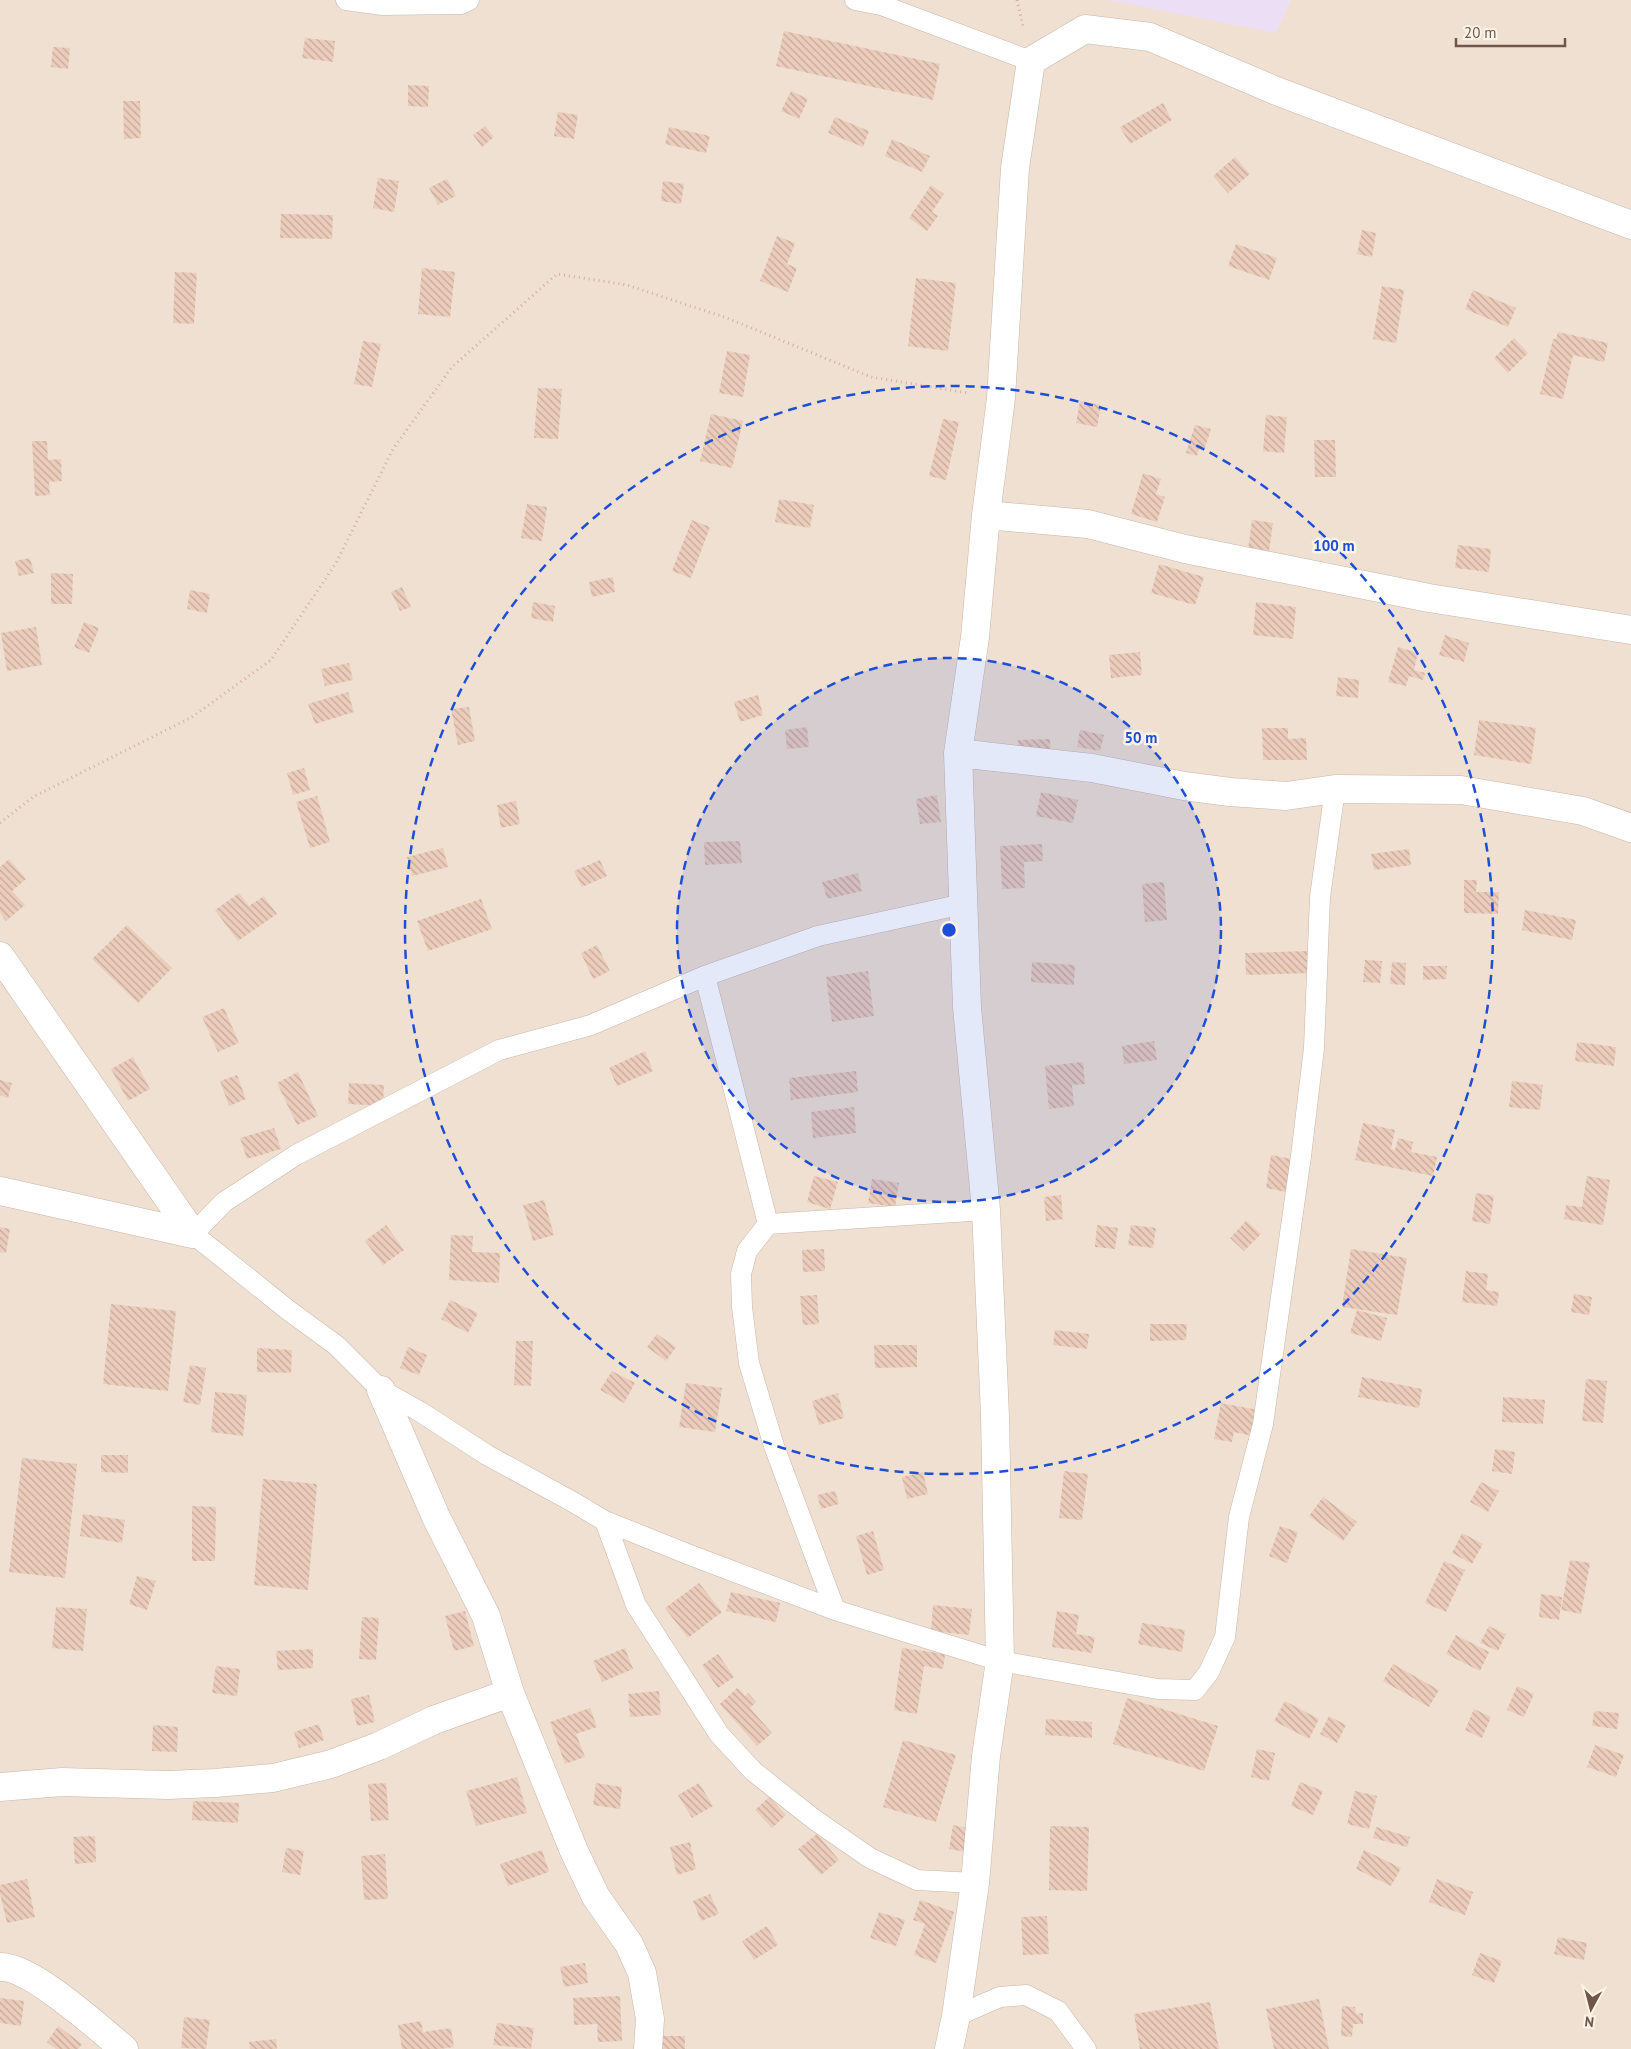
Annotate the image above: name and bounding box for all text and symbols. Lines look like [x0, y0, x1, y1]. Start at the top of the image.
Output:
scale bar [1456, 15, 1565, 47]
text: 20 m [1464, 23, 1497, 42]
text: 100 m [1313, 536, 1355, 555]
text: 50 m [1125, 728, 1157, 747]
centre of rings [940, 921, 958, 939]
north arrow [1566, 1984, 1616, 2034]
text: N [1584, 2012, 1595, 2031]

